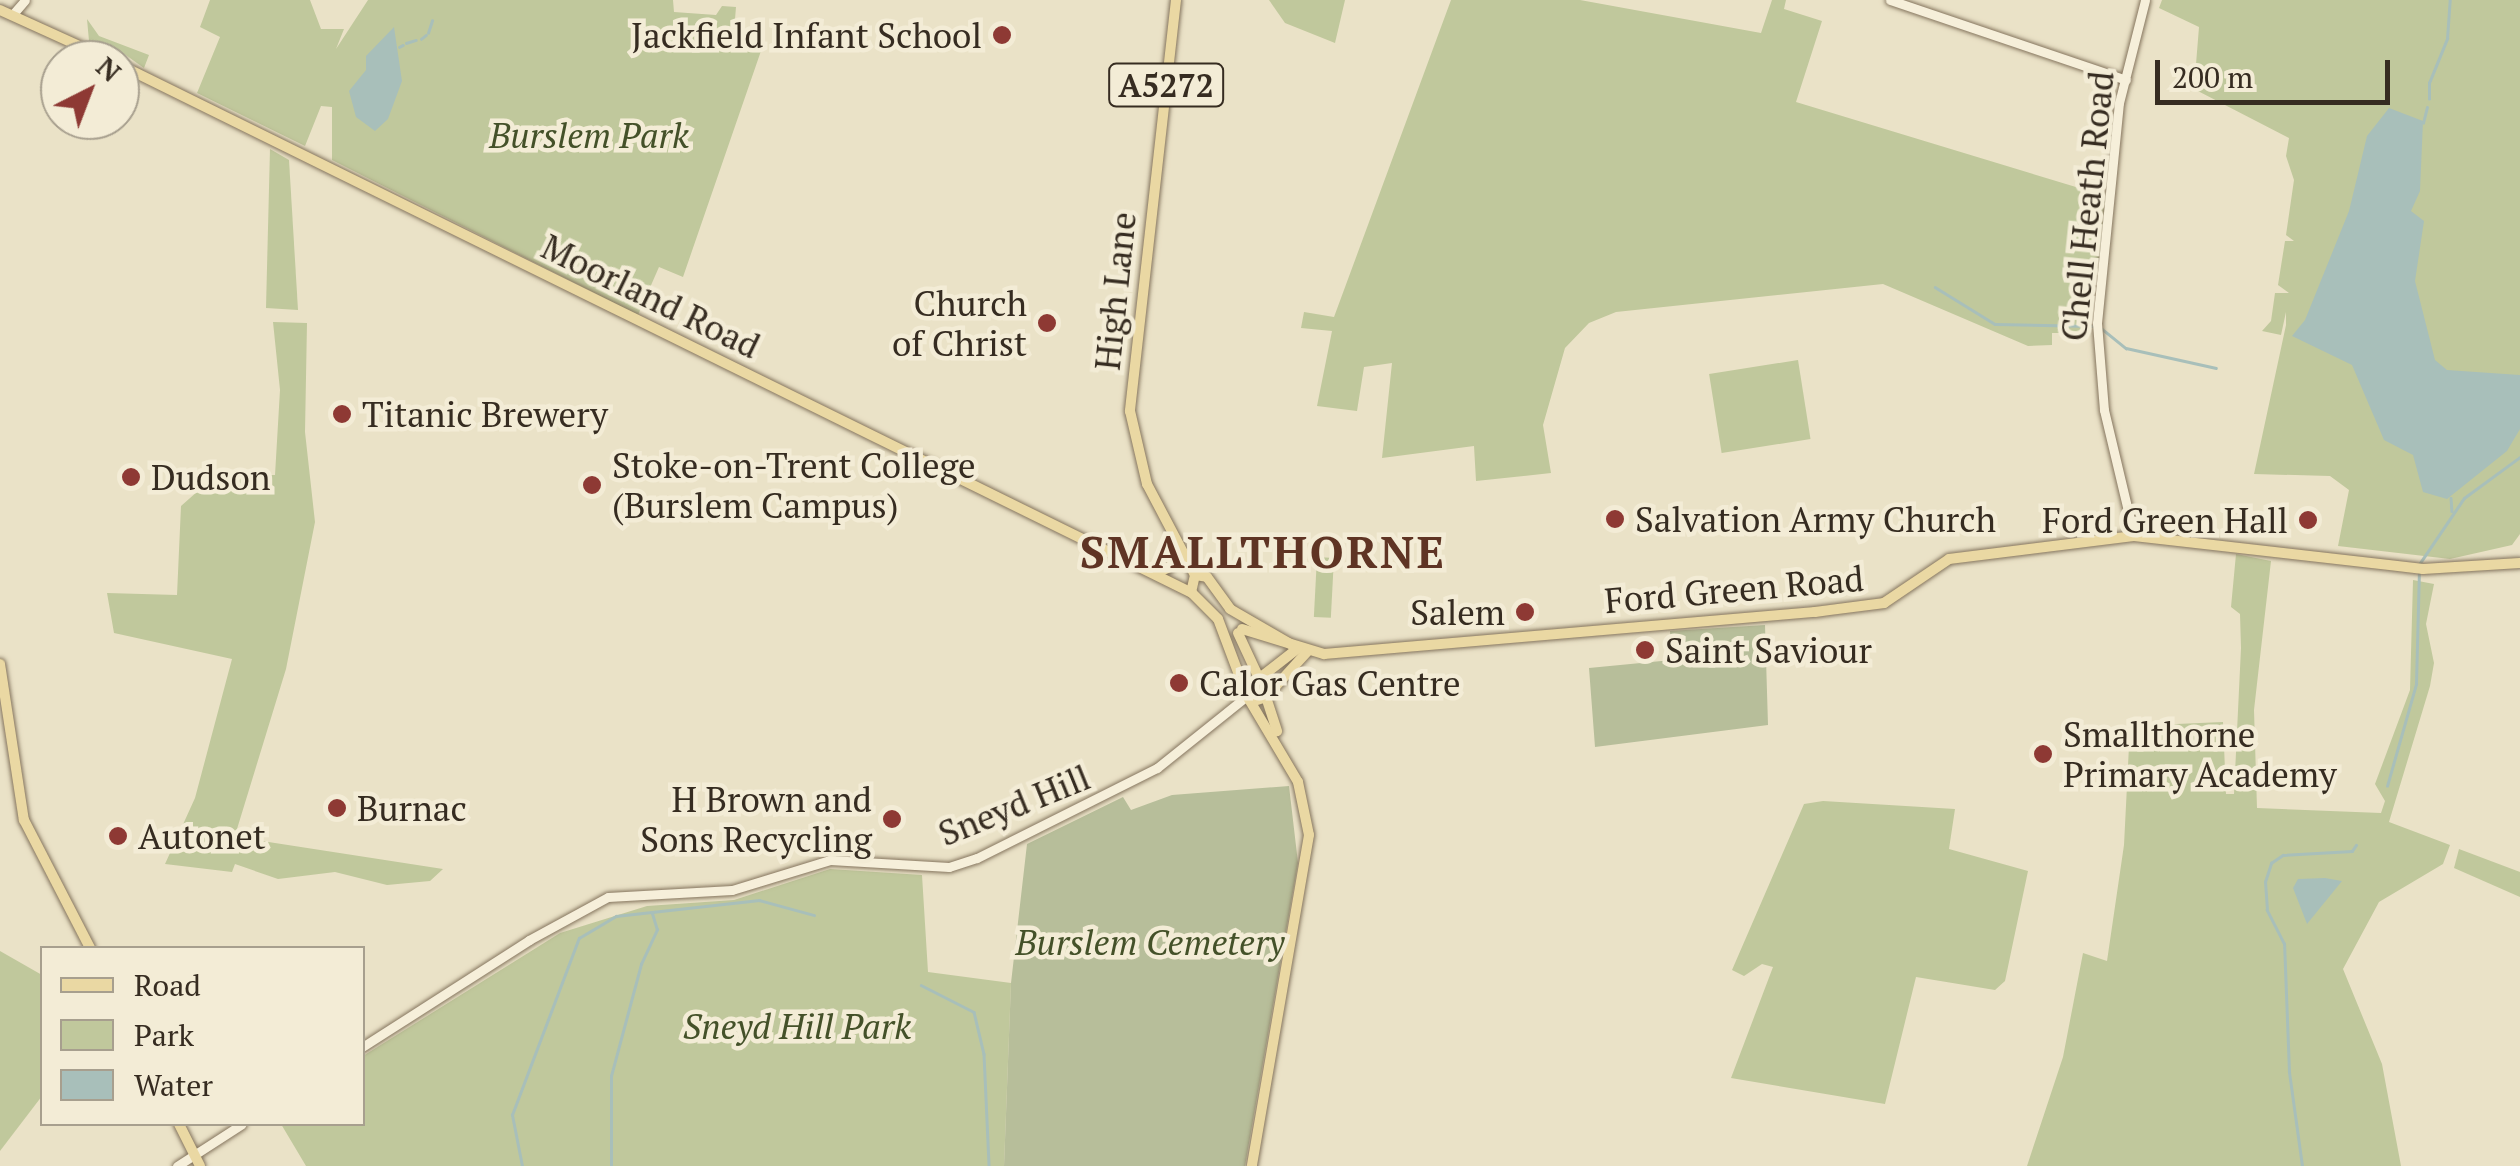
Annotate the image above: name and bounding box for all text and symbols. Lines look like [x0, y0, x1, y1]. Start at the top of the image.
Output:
place label: Jackfield Infant School [631, 14, 982, 56]
marker: Jackfield Infant School [991, 24, 1013, 46]
north arrow [40, 40, 140, 140]
scale bar [2160, 40, 2395, 102]
text: N [89, 48, 129, 90]
text: 200 m [2172, 57, 2253, 97]
road number: A5272 [1106, 58, 1226, 112]
street label: Chell Heath Road [2052, 69, 2122, 343]
park label: Burslem Park [489, 114, 689, 156]
street label: High Lane [1086, 210, 1144, 372]
street label: Moorland Road [535, 225, 767, 367]
place label: Church of Christ [892, 282, 1027, 364]
marker: Church of Christ [1036, 312, 1058, 334]
place label: Titanic Brewery [362, 393, 608, 435]
marker: Titanic Brewery [331, 403, 353, 425]
place label: Stoke-on-Trent College (Burslem Campus) [612, 444, 976, 526]
place label: Dudson [151, 456, 271, 498]
marker: Dudson [120, 466, 142, 488]
marker: Stoke-on-Trent College (Burslem Campus) [581, 474, 603, 496]
place label: Salvation Army Church [1635, 498, 1997, 540]
place label: Ford Green Hall [2042, 499, 2288, 541]
marker: Salvation Army Church [1604, 508, 1626, 530]
marker: Ford Green Hall [2297, 509, 2319, 531]
district label: SMALLTHORNE [1080, 525, 1446, 579]
street label: Ford Green Road [1603, 557, 1865, 621]
place label: Salem [1410, 591, 1505, 633]
marker: Salem [1514, 601, 1536, 623]
place label: Saint Saviour [1665, 629, 1872, 671]
marker: Saint Saviour [1634, 639, 1656, 661]
place label: Calor Gas Centre [1199, 662, 1461, 704]
marker: Calor Gas Centre [1168, 672, 1190, 694]
place label: Smallthorne Primary Academy [2063, 713, 2337, 795]
marker: Smallthorne Primary Academy [2032, 743, 2054, 765]
street label: Sneyd Hill [932, 756, 1096, 854]
place label: H Brown and Sons Recycling [640, 778, 872, 860]
place label: Burnac [357, 787, 467, 829]
marker: Burnac [326, 797, 348, 819]
marker: H Brown and Sons Recycling [881, 808, 903, 830]
place label: Autonet [138, 815, 266, 857]
marker: Autonet [107, 825, 129, 847]
park label: Burslem Cemetery [1016, 921, 1284, 963]
legend [40, 946, 365, 1126]
text: Road [134, 965, 201, 1005]
park label: Sneyd Hill Park [683, 1005, 911, 1047]
text: Park [134, 1015, 194, 1055]
text: Water [134, 1065, 213, 1105]

